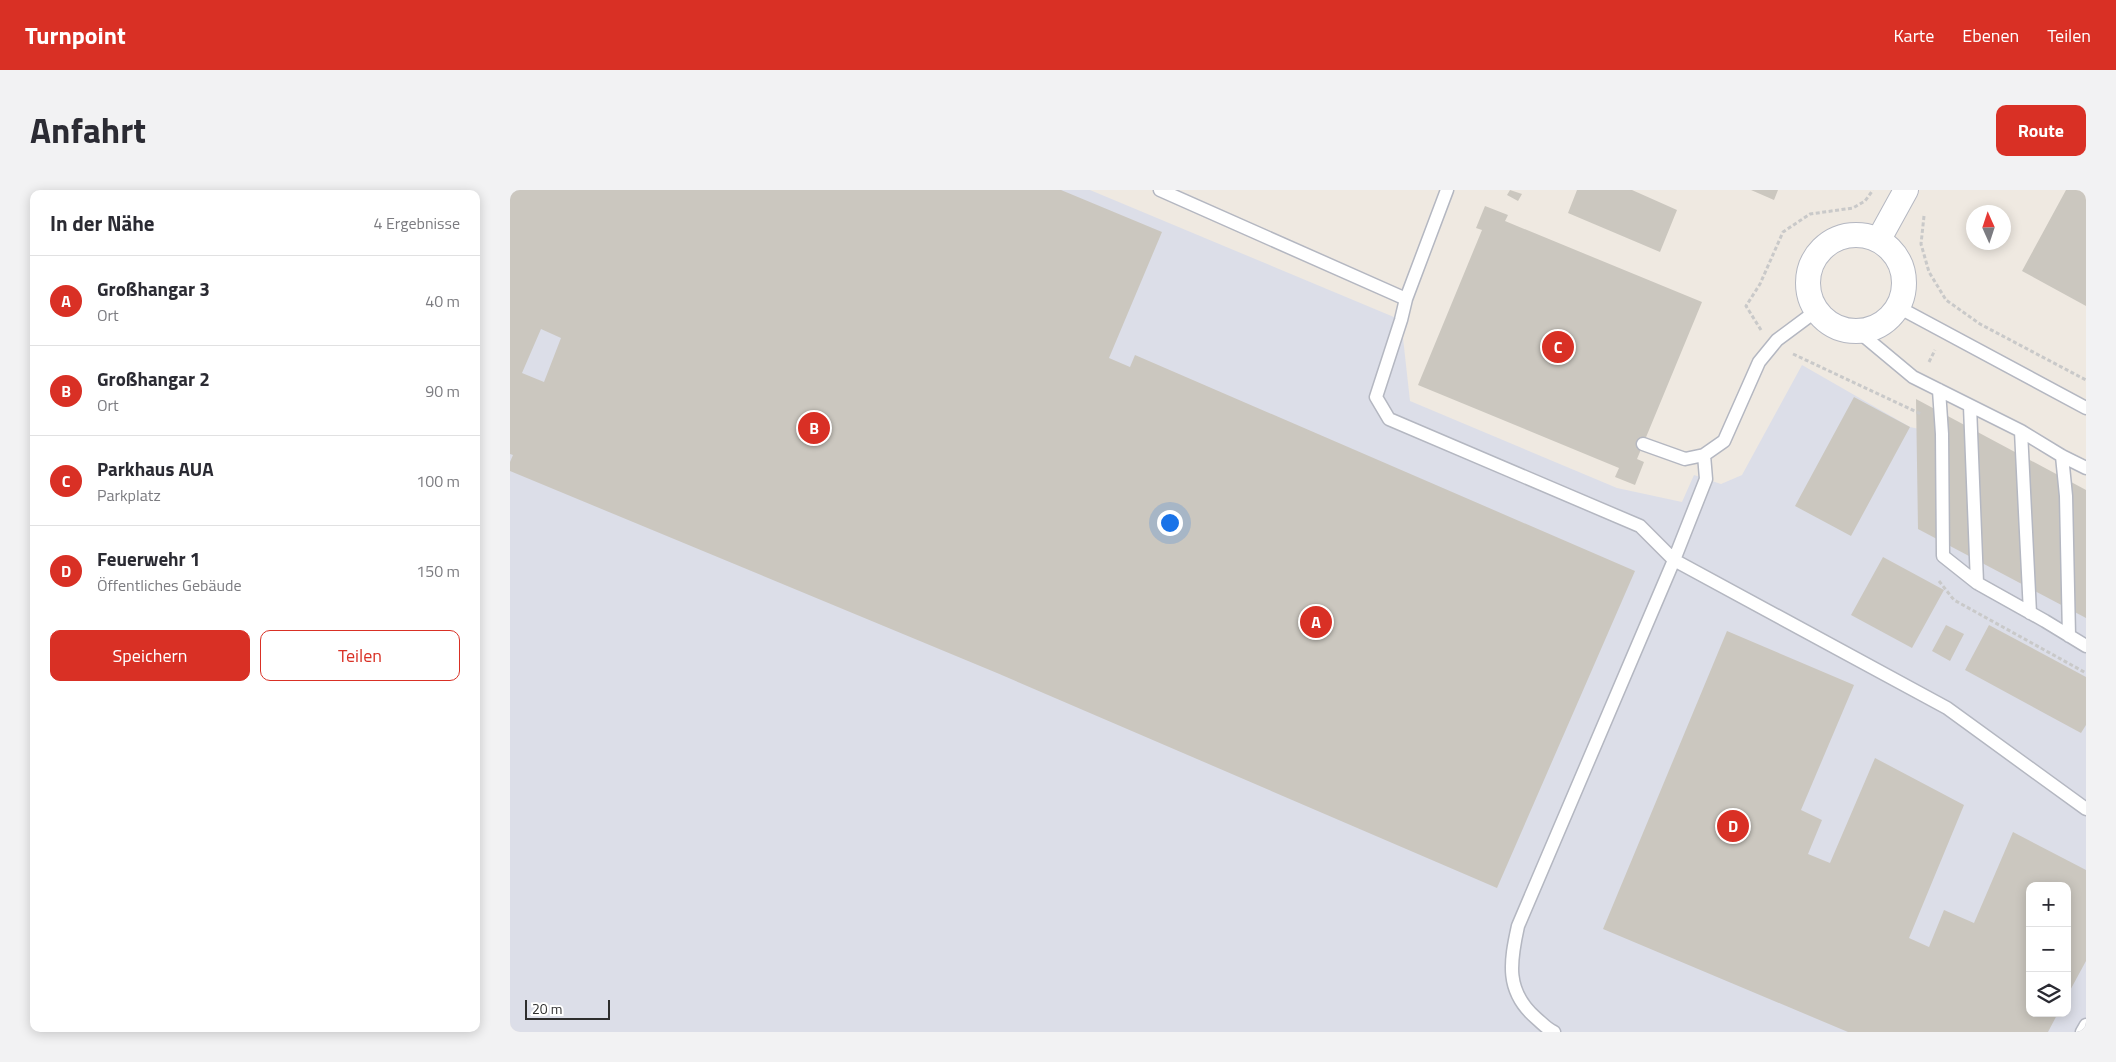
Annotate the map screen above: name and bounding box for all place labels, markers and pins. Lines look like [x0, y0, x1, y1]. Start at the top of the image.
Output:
pin: C [1542, 328, 1574, 366]
pin: B [798, 409, 830, 447]
pin: A [1300, 603, 1332, 641]
pin: D [1717, 807, 1749, 845]

